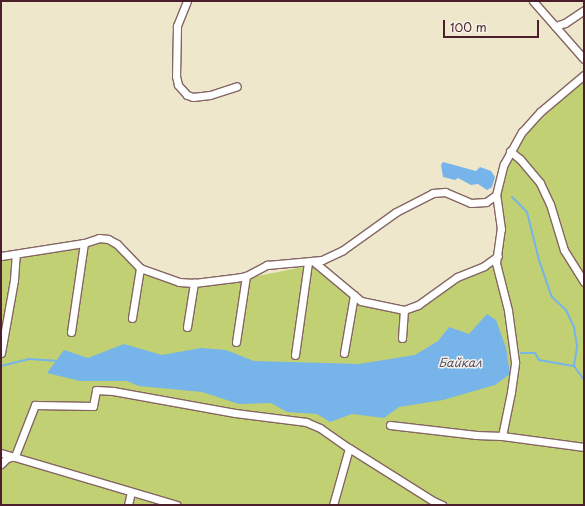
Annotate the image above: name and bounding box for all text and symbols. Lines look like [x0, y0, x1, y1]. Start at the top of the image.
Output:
scale bar [445, 12, 541, 38]
text: 100 m [450, 18, 487, 36]
water label: Байкал [438, 356, 482, 370]

